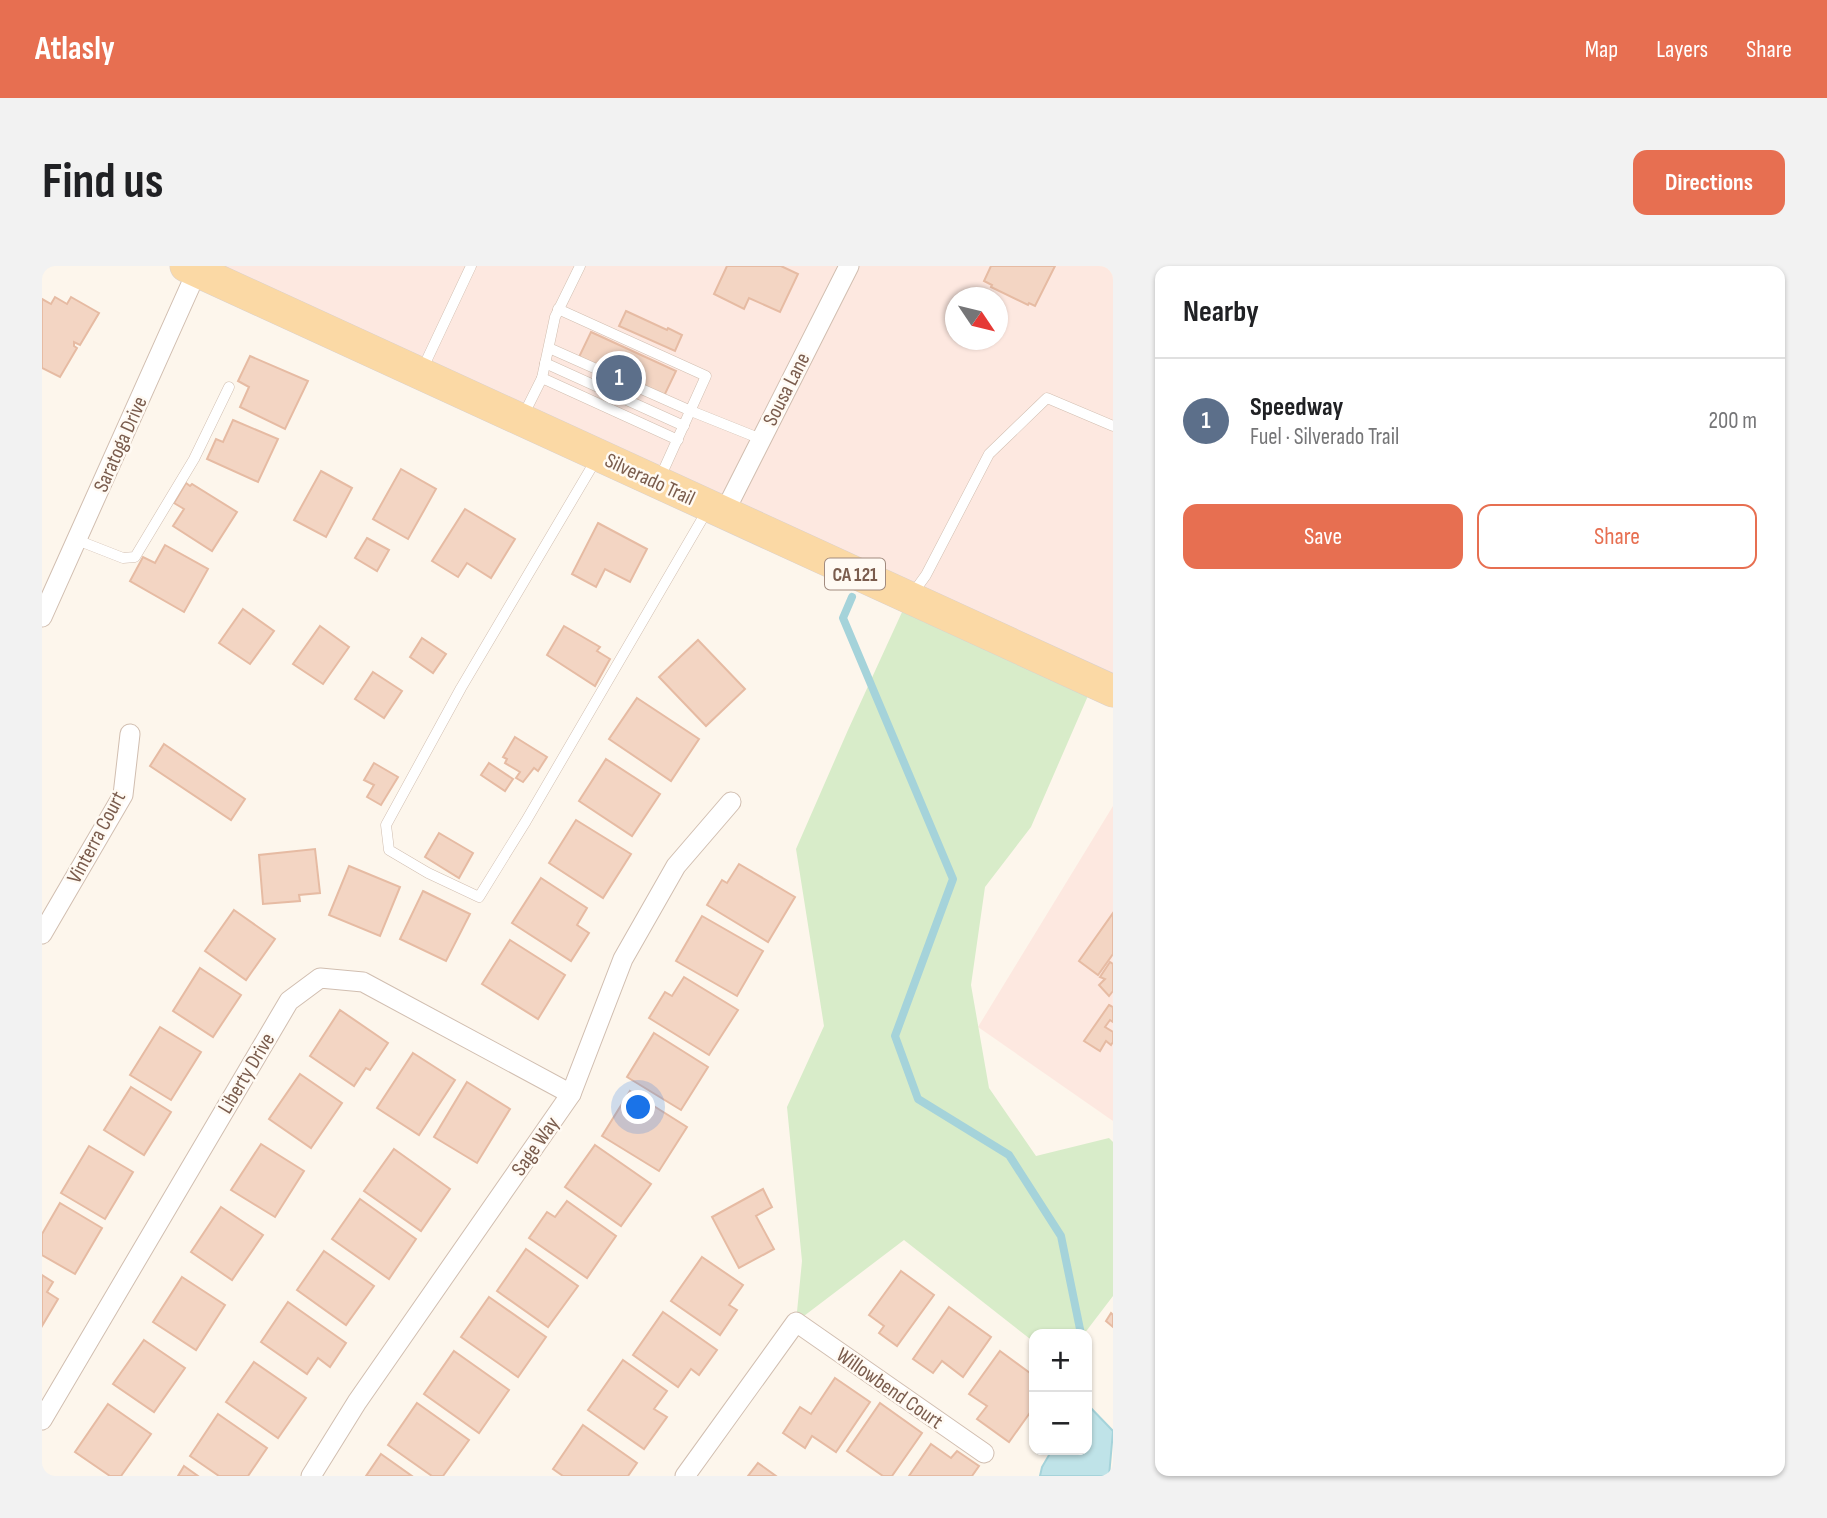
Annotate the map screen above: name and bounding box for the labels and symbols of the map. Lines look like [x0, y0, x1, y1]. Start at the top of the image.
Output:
north arrow [945, 287, 1008, 350]
street label: Sousa Lane [757, 349, 815, 430]
pin: 1 [596, 352, 642, 404]
street label: Saratoga Drive [88, 393, 153, 496]
street label: Silverado Trail [601, 448, 699, 511]
road number: CA 121 [825, 558, 885, 590]
street label: Vinterra Court [62, 787, 131, 887]
street label: Liberty Drive [213, 1028, 280, 1118]
your location [621, 1090, 655, 1124]
street label: Sage Way [506, 1112, 565, 1181]
street label: Willowbend Court [832, 1343, 948, 1434]

